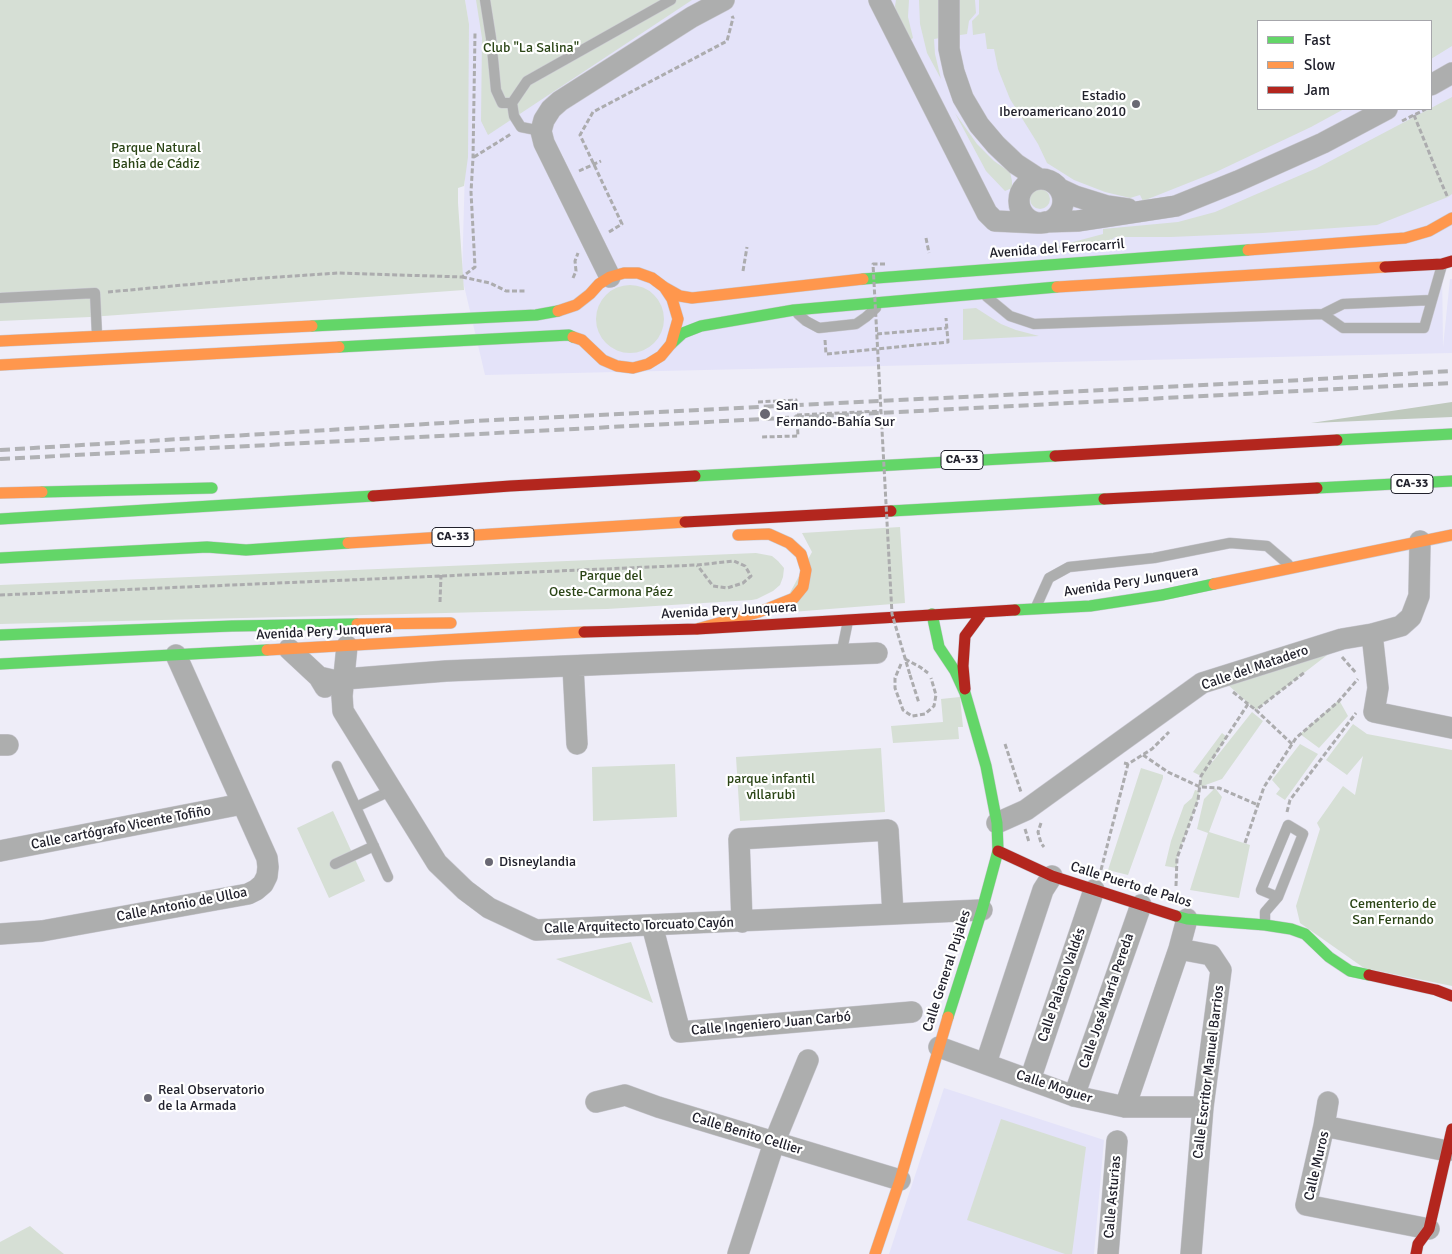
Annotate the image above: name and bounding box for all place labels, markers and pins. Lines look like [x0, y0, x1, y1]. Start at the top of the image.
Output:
place label: Estadio Iberoamericano 2010 [999, 88, 1126, 120]
marker: Estadio Iberoamericano 2010 [1130, 98, 1142, 110]
place label: San Fernando-Bahía Sur [776, 398, 895, 431]
marker: San Fernando-Bahía Sur [758, 407, 772, 421]
place label: Disneylandia [499, 854, 576, 870]
marker: Disneylandia [483, 856, 495, 868]
place label: Real Observatorio de la Armada [158, 1082, 265, 1114]
marker: Real Observatorio de la Armada [142, 1092, 154, 1104]

